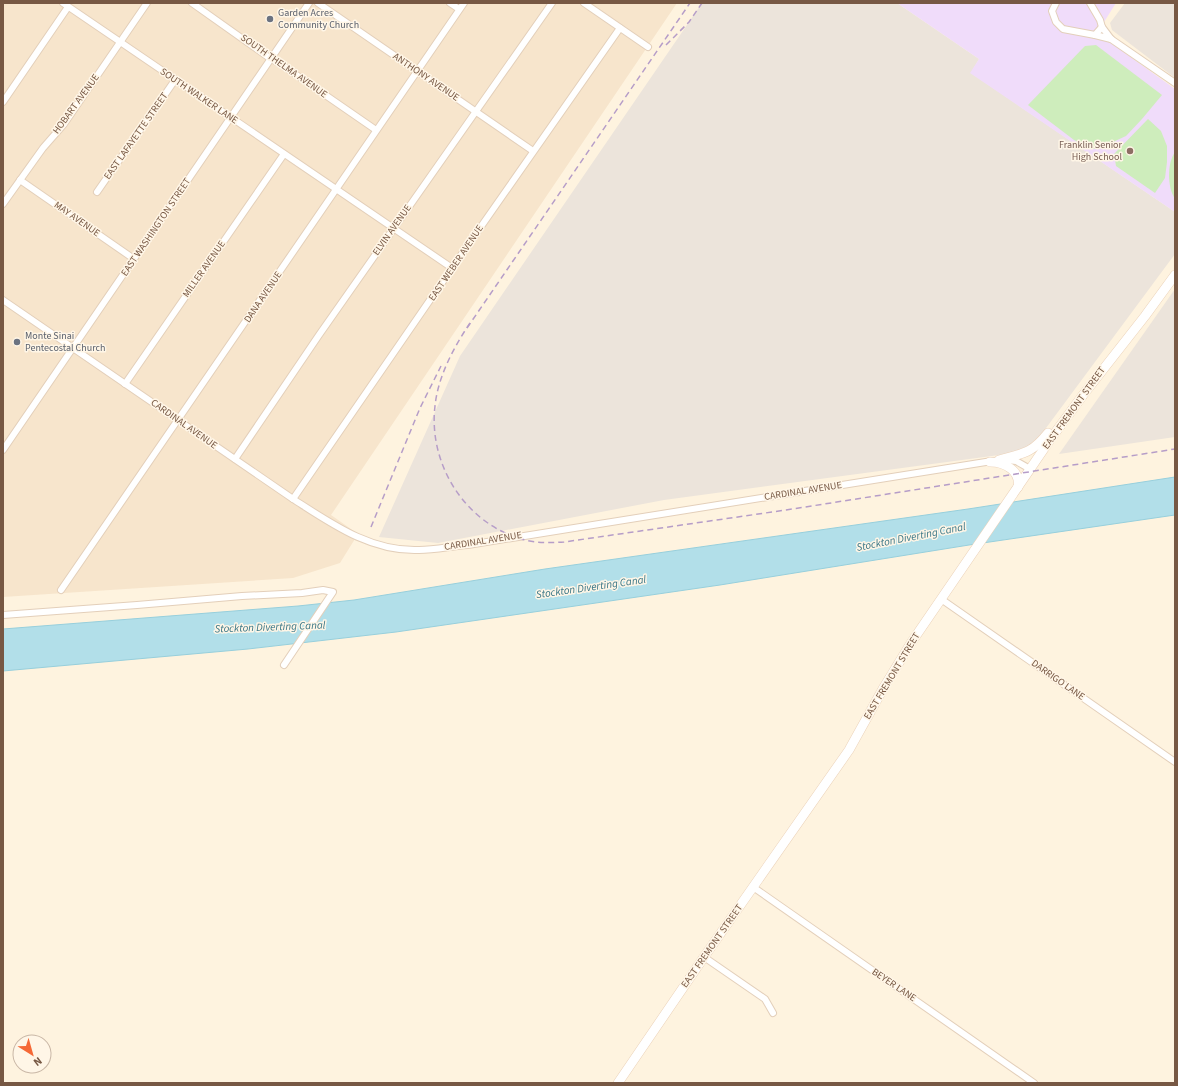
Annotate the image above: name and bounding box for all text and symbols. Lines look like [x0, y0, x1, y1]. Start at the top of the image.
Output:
place label: Garden Acres Community Church [278, 6, 359, 32]
marker: Garden Acres Community Church [265, 14, 275, 24]
street label: SOUTH THELMA AVENUE [238, 31, 330, 101]
street label: ANTHONY AVENUE [390, 50, 462, 104]
street label: SOUTH WALKER LANE [157, 65, 241, 127]
street label: HOBART AVENUE [49, 71, 103, 137]
street label: EAST LAFAYETTE STREET [101, 89, 172, 182]
place label: Franklin Senior High School [1059, 138, 1123, 164]
marker: Franklin Senior High School [1125, 146, 1135, 156]
street label: EAST WASHINGTON STREET [118, 175, 195, 279]
street label: MAY AVENUE [51, 198, 103, 240]
street label: ELVIN AVENUE [369, 202, 415, 258]
street label: EAST WEBER AVENUE [425, 222, 487, 304]
street label: MILLER AVENUE [179, 238, 229, 300]
street label: DANA AVENUE [241, 269, 285, 325]
place label: Monte Sinai Pentecostal Church [25, 329, 106, 355]
marker: Monte Sinai Pentecostal Church [12, 337, 22, 347]
street label: EAST FREMONT STREET [1039, 363, 1109, 452]
street label: CARDINAL AVENUE [148, 396, 220, 452]
street label: CARDINAL AVENUE [763, 478, 843, 504]
water label: Stockton Diverting Canal [855, 519, 967, 555]
street label: CARDINAL AVENUE [443, 528, 523, 554]
water label: Stockton Diverting Canal [535, 572, 647, 602]
water label: Stockton Diverting Canal [214, 618, 326, 636]
street label: EAST FREMONT STREET [861, 629, 924, 722]
street label: DARRIGO LANE [1028, 656, 1088, 704]
street label: EAST FREMONT STREET [678, 901, 746, 991]
street label: BEYER LANE [869, 965, 919, 1005]
north arrow [12, 1034, 52, 1074]
text: N [30, 1053, 45, 1070]

